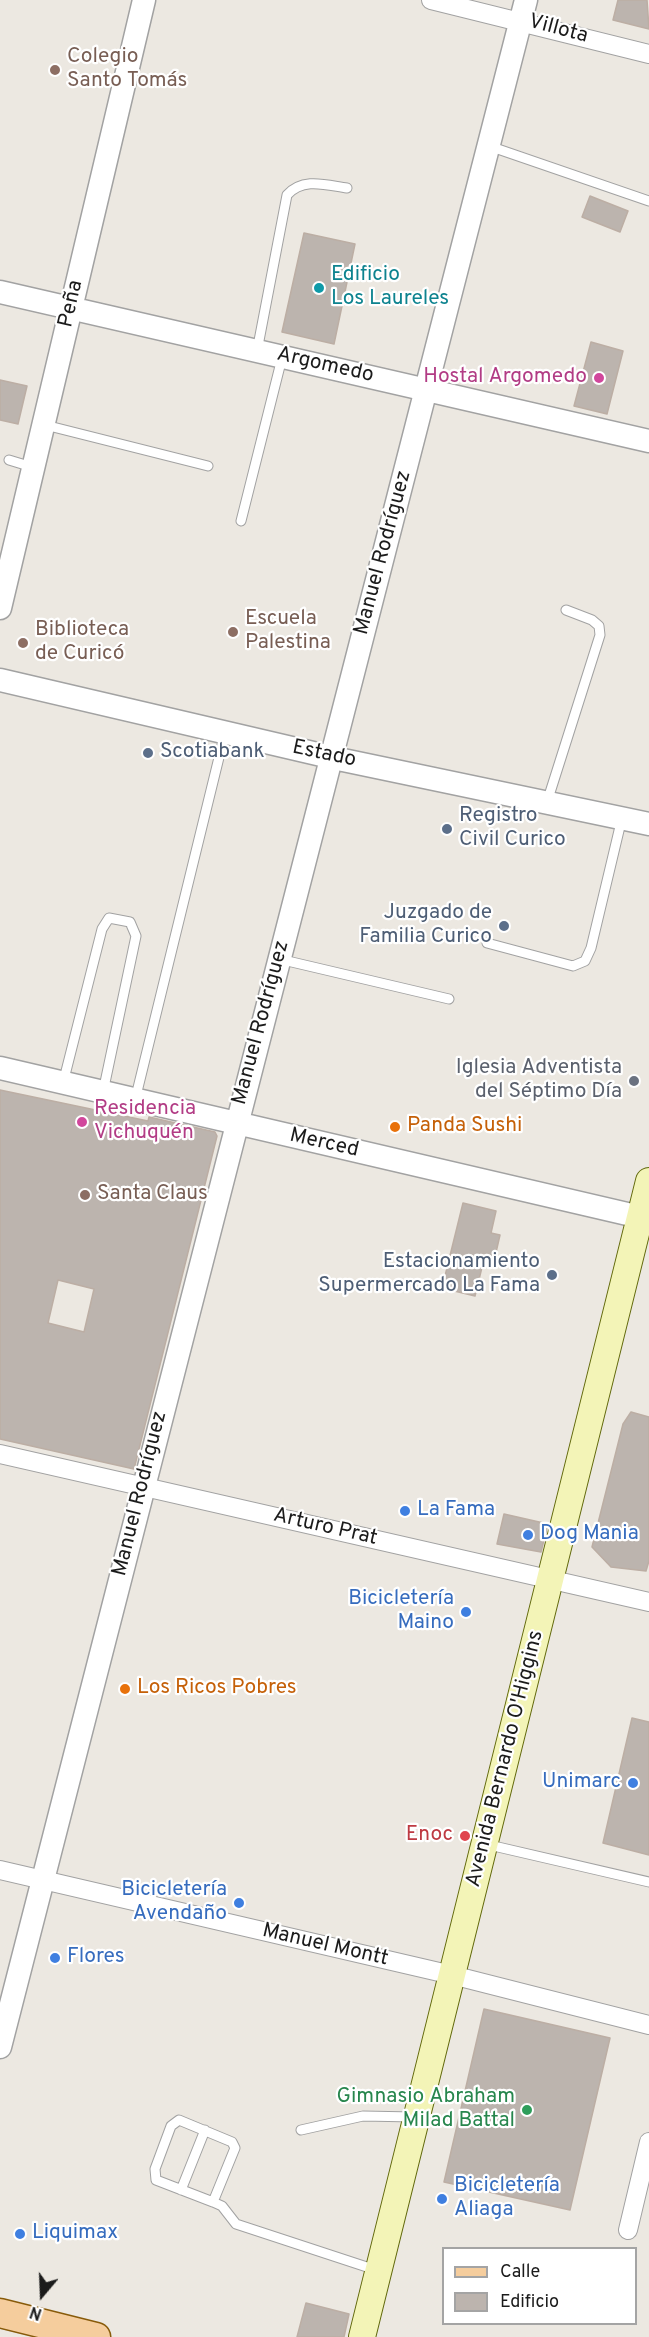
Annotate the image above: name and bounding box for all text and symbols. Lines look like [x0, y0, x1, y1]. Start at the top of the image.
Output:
street label: Villota [526, 10, 590, 50]
place label: Colegio Santo Tomás [67, 45, 187, 95]
marker: Colegio Santo Tomás [48, 63, 62, 77]
place label: Edificio Los Laureles [331, 263, 449, 313]
street label: Peña [54, 278, 90, 330]
marker: Edificio Los Laureles [312, 281, 326, 295]
street label: Argomedo [274, 343, 376, 389]
place label: Hostal Argomedo [423, 365, 587, 391]
marker: Hostal Argomedo [592, 371, 606, 385]
street label: Manuel Rodríguez [350, 468, 418, 638]
place label: Escuela Palestina [245, 607, 331, 657]
place label: Biblioteca de Curicó [35, 618, 129, 668]
marker: Escuela Palestina [226, 625, 240, 639]
marker: Biblioteca de Curicó [16, 636, 30, 650]
street label: Estado [290, 736, 358, 774]
place label: Scotiabank [160, 740, 265, 766]
marker: Scotiabank [141, 746, 155, 760]
place label: Registro Civil Curico [459, 804, 566, 854]
marker: Registro Civil Curico [440, 822, 454, 836]
place label: Juzgado de Familia Curico [359, 901, 492, 951]
marker: Juzgado de Familia Curico [497, 919, 511, 933]
street label: Manuel Rodríguez [228, 938, 296, 1108]
place label: Iglesia Adventista del Séptimo Día [456, 1056, 622, 1106]
marker: Iglesia Adventista del Séptimo Día [627, 1074, 641, 1088]
place label: Residencia Vichuquén [94, 1097, 196, 1147]
place label: Panda Sushi [407, 1114, 522, 1140]
marker: Residencia Vichuquén [75, 1115, 89, 1129]
marker: Panda Sushi [388, 1120, 402, 1134]
street label: Merced [287, 1124, 361, 1164]
place label: Santa Claus [97, 1182, 208, 1208]
marker: Santa Claus [78, 1188, 92, 1202]
place label: Estacionamiento Supermercado La Fama [318, 1250, 540, 1300]
marker: Estacionamiento Supermercado La Fama [545, 1268, 559, 1282]
street label: Manuel Rodríguez [108, 1409, 174, 1579]
place label: La Fama [417, 1498, 495, 1524]
street label: Arturo Prat [270, 1504, 380, 1552]
marker: La Fama [398, 1504, 412, 1518]
place label: Dog Mania [540, 1522, 639, 1548]
marker: Dog Mania [521, 1528, 535, 1542]
place label: Bicicletería Maino [348, 1587, 454, 1637]
marker: Bicicletería Maino [459, 1605, 473, 1619]
street label: Avenida Bernardo O'Higgins [462, 1628, 550, 1890]
place label: Los Ricos Pobres [137, 1676, 297, 1702]
marker: Los Ricos Pobres [118, 1682, 132, 1696]
place label: Unimarc [542, 1770, 621, 1796]
marker: Unimarc [626, 1776, 640, 1790]
place label: Enoc [406, 1823, 453, 1849]
marker: Enoc [458, 1829, 472, 1843]
place label: Bicicletería Avendaño [121, 1878, 227, 1928]
marker: Bicicletería Avendaño [232, 1896, 246, 1910]
street label: Manuel Montt [260, 1919, 390, 1973]
place label: Flores [67, 1945, 124, 1971]
marker: Flores [48, 1951, 62, 1965]
place label: Gimnasio Abraham Milad Battal [337, 2085, 515, 2135]
marker: Gimnasio Abraham Milad Battal [520, 2103, 534, 2117]
place label: Bicicletería Aliaga [454, 2174, 560, 2224]
marker: Bicicletería Aliaga [435, 2192, 449, 2206]
place label: Liquimax [32, 2221, 118, 2247]
marker: Liquimax [13, 2227, 27, 2241]
legend [442, 2247, 637, 2325]
text: Calle [500, 2261, 540, 2284]
north arrow [12, 2265, 72, 2325]
text: Edificio [500, 2291, 559, 2314]
text: N [27, 2301, 45, 2323]

